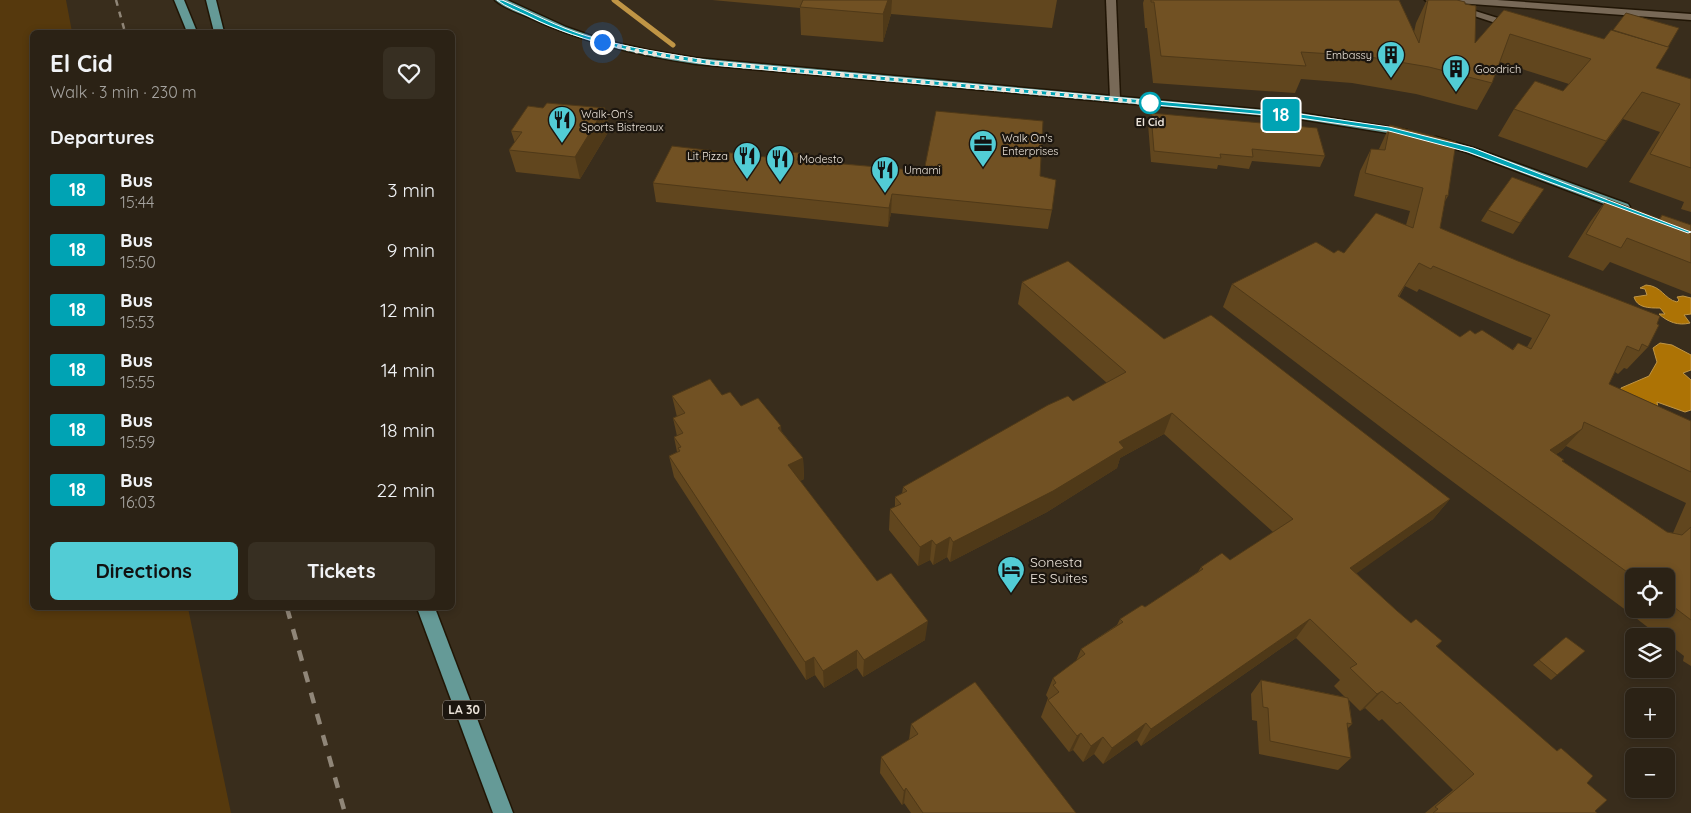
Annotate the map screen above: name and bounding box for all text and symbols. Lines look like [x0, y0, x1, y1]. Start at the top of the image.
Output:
your location [590, 30, 615, 55]
building icon: Embassy [1376, 40, 1406, 79]
button: heart [383, 47, 435, 99]
text: El Cid [50, 48, 113, 78]
place label: Embassy [1326, 48, 1372, 62]
building icon: Goodrich [1441, 54, 1471, 93]
place label: Goodrich [1475, 62, 1521, 76]
text: Walk · 3 min · 230 m [50, 82, 197, 102]
marker: El Cid [1139, 92, 1161, 114]
line badge: 18 [1258, 99, 1304, 131]
text: 18 [1273, 103, 1289, 126]
restaurant icon: Walk-On's Sports Bistreaux [547, 105, 577, 144]
place label: Walk-On's Sports Bistreaux [581, 107, 664, 134]
place label: El Cid [1136, 115, 1164, 129]
text: Departures [50, 125, 154, 149]
office icon: Walk On's Enterprises [968, 129, 998, 168]
place label: Walk On's Enterprises [1002, 131, 1059, 158]
restaurant icon: Lit Pizza [732, 141, 762, 180]
restaurant icon: Modesto [765, 144, 795, 183]
place label: Lit Pizza [687, 149, 728, 163]
place label: Modesto [799, 152, 843, 166]
restaurant icon: Umami [870, 155, 900, 194]
place label: Umami [904, 163, 941, 177]
text: Bus [120, 168, 153, 192]
text: 18 [69, 178, 86, 201]
text: 3 min [387, 178, 435, 202]
text: 15:44 [120, 192, 155, 212]
text: Bus [120, 228, 153, 252]
text: 18 [69, 238, 86, 261]
text: 9 min [387, 238, 435, 262]
text: 15:50 [120, 252, 156, 272]
text: Bus [120, 288, 153, 312]
text: 18 [69, 298, 86, 321]
text: 12 min [380, 298, 435, 322]
text: 15:53 [120, 312, 155, 332]
text: Bus [120, 348, 153, 372]
text: 18 [69, 358, 86, 381]
text: 14 min [381, 358, 435, 382]
text: 15:55 [120, 372, 155, 392]
text: Bus [120, 408, 153, 432]
text: 18 [69, 418, 86, 441]
text: 18 min [380, 418, 435, 442]
text: 15:59 [120, 432, 155, 452]
text: Bus [120, 468, 153, 492]
text: 18 [69, 478, 86, 501]
text: 22 min [376, 478, 435, 502]
text: 16:03 [120, 492, 155, 512]
button: Directions [50, 542, 238, 600]
button: Tickets [248, 542, 435, 600]
place label: Sonesta ES Suites [1030, 553, 1088, 587]
hotel icon: Sonesta ES Suites [996, 555, 1026, 594]
map controls [1625, 568, 1675, 798]
button: locate [1625, 568, 1675, 618]
button: layers [1625, 628, 1675, 678]
button: + [1625, 688, 1675, 738]
road number: LA 30 [443, 700, 485, 720]
button: − [1625, 748, 1675, 798]

